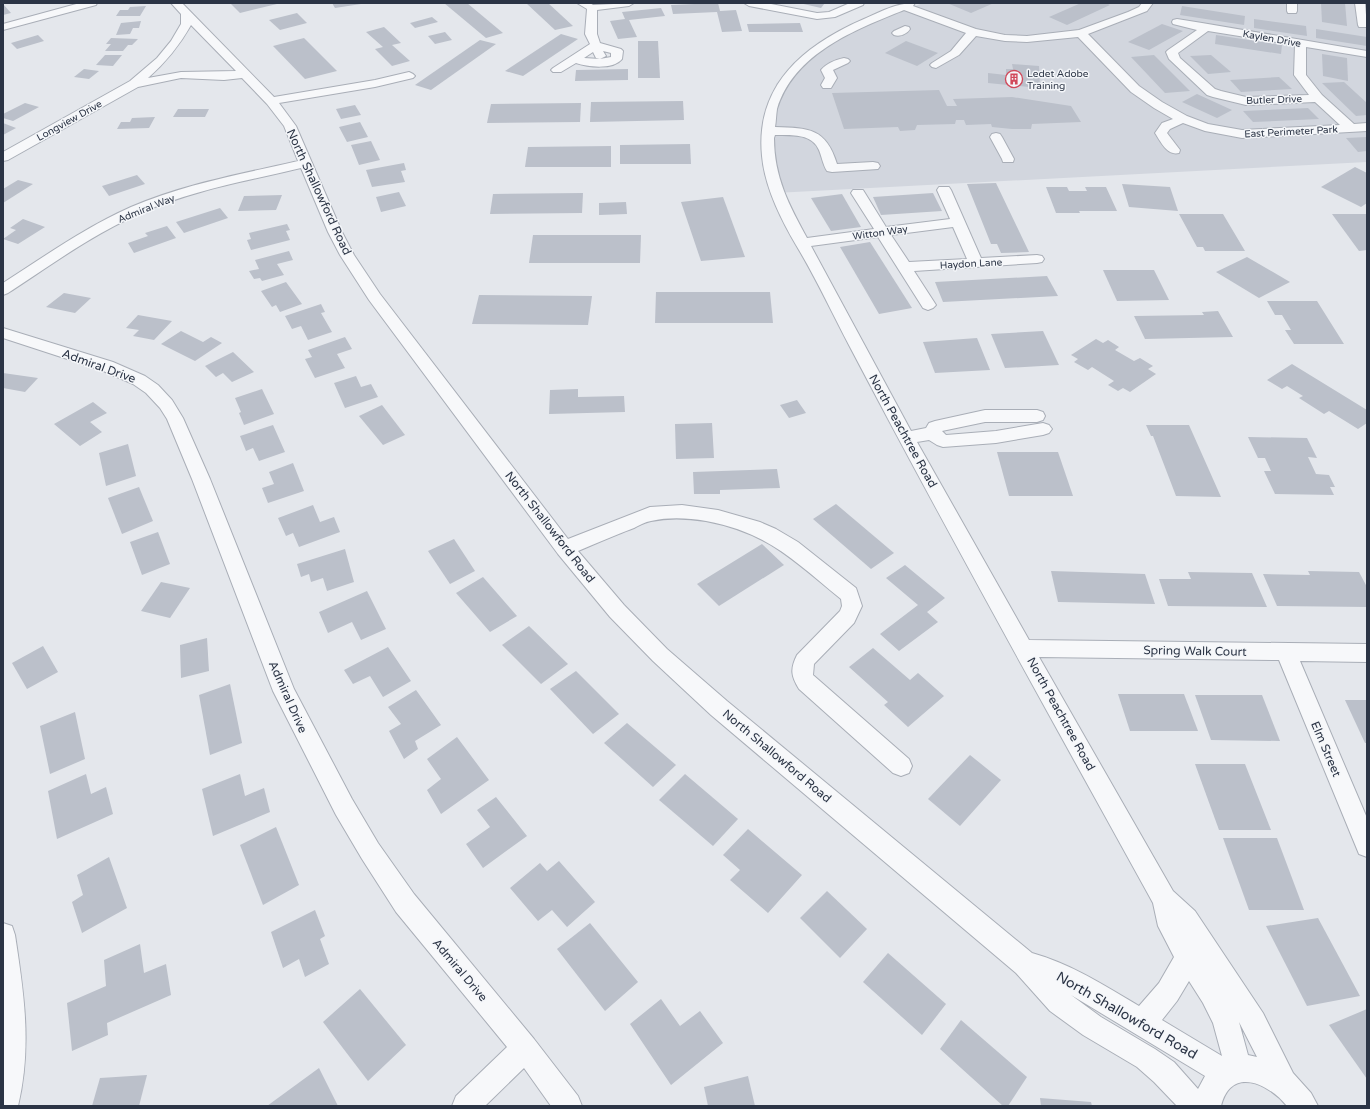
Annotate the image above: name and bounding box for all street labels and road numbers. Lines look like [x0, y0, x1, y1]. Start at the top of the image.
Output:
street label: Kaylen Drive [1242, 28, 1302, 50]
street label: Butler Drive [1246, 93, 1303, 107]
street label: Longview Drive [35, 98, 105, 144]
street label: East Perimeter Park [1244, 124, 1339, 140]
street label: North Shallowford Road [284, 127, 354, 257]
street label: Admiral Way [116, 192, 177, 226]
street label: Witton Way [852, 223, 909, 243]
street label: Haydon Lane [939, 256, 1003, 272]
street label: Admiral Drive [60, 346, 138, 386]
street label: North Peachtree Road [866, 372, 940, 490]
street label: North Shallowford Road [502, 469, 598, 585]
street label: Spring Walk Court [1143, 643, 1247, 659]
street label: North Peachtree Road [1024, 655, 1098, 773]
street label: Admiral Drive [266, 659, 310, 735]
street label: North Shallowford Road [720, 707, 834, 805]
street label: Elm Street [1308, 719, 1344, 779]
street label: Admiral Drive [430, 936, 490, 1004]
street label: North Shallowford Road [1053, 968, 1200, 1063]

